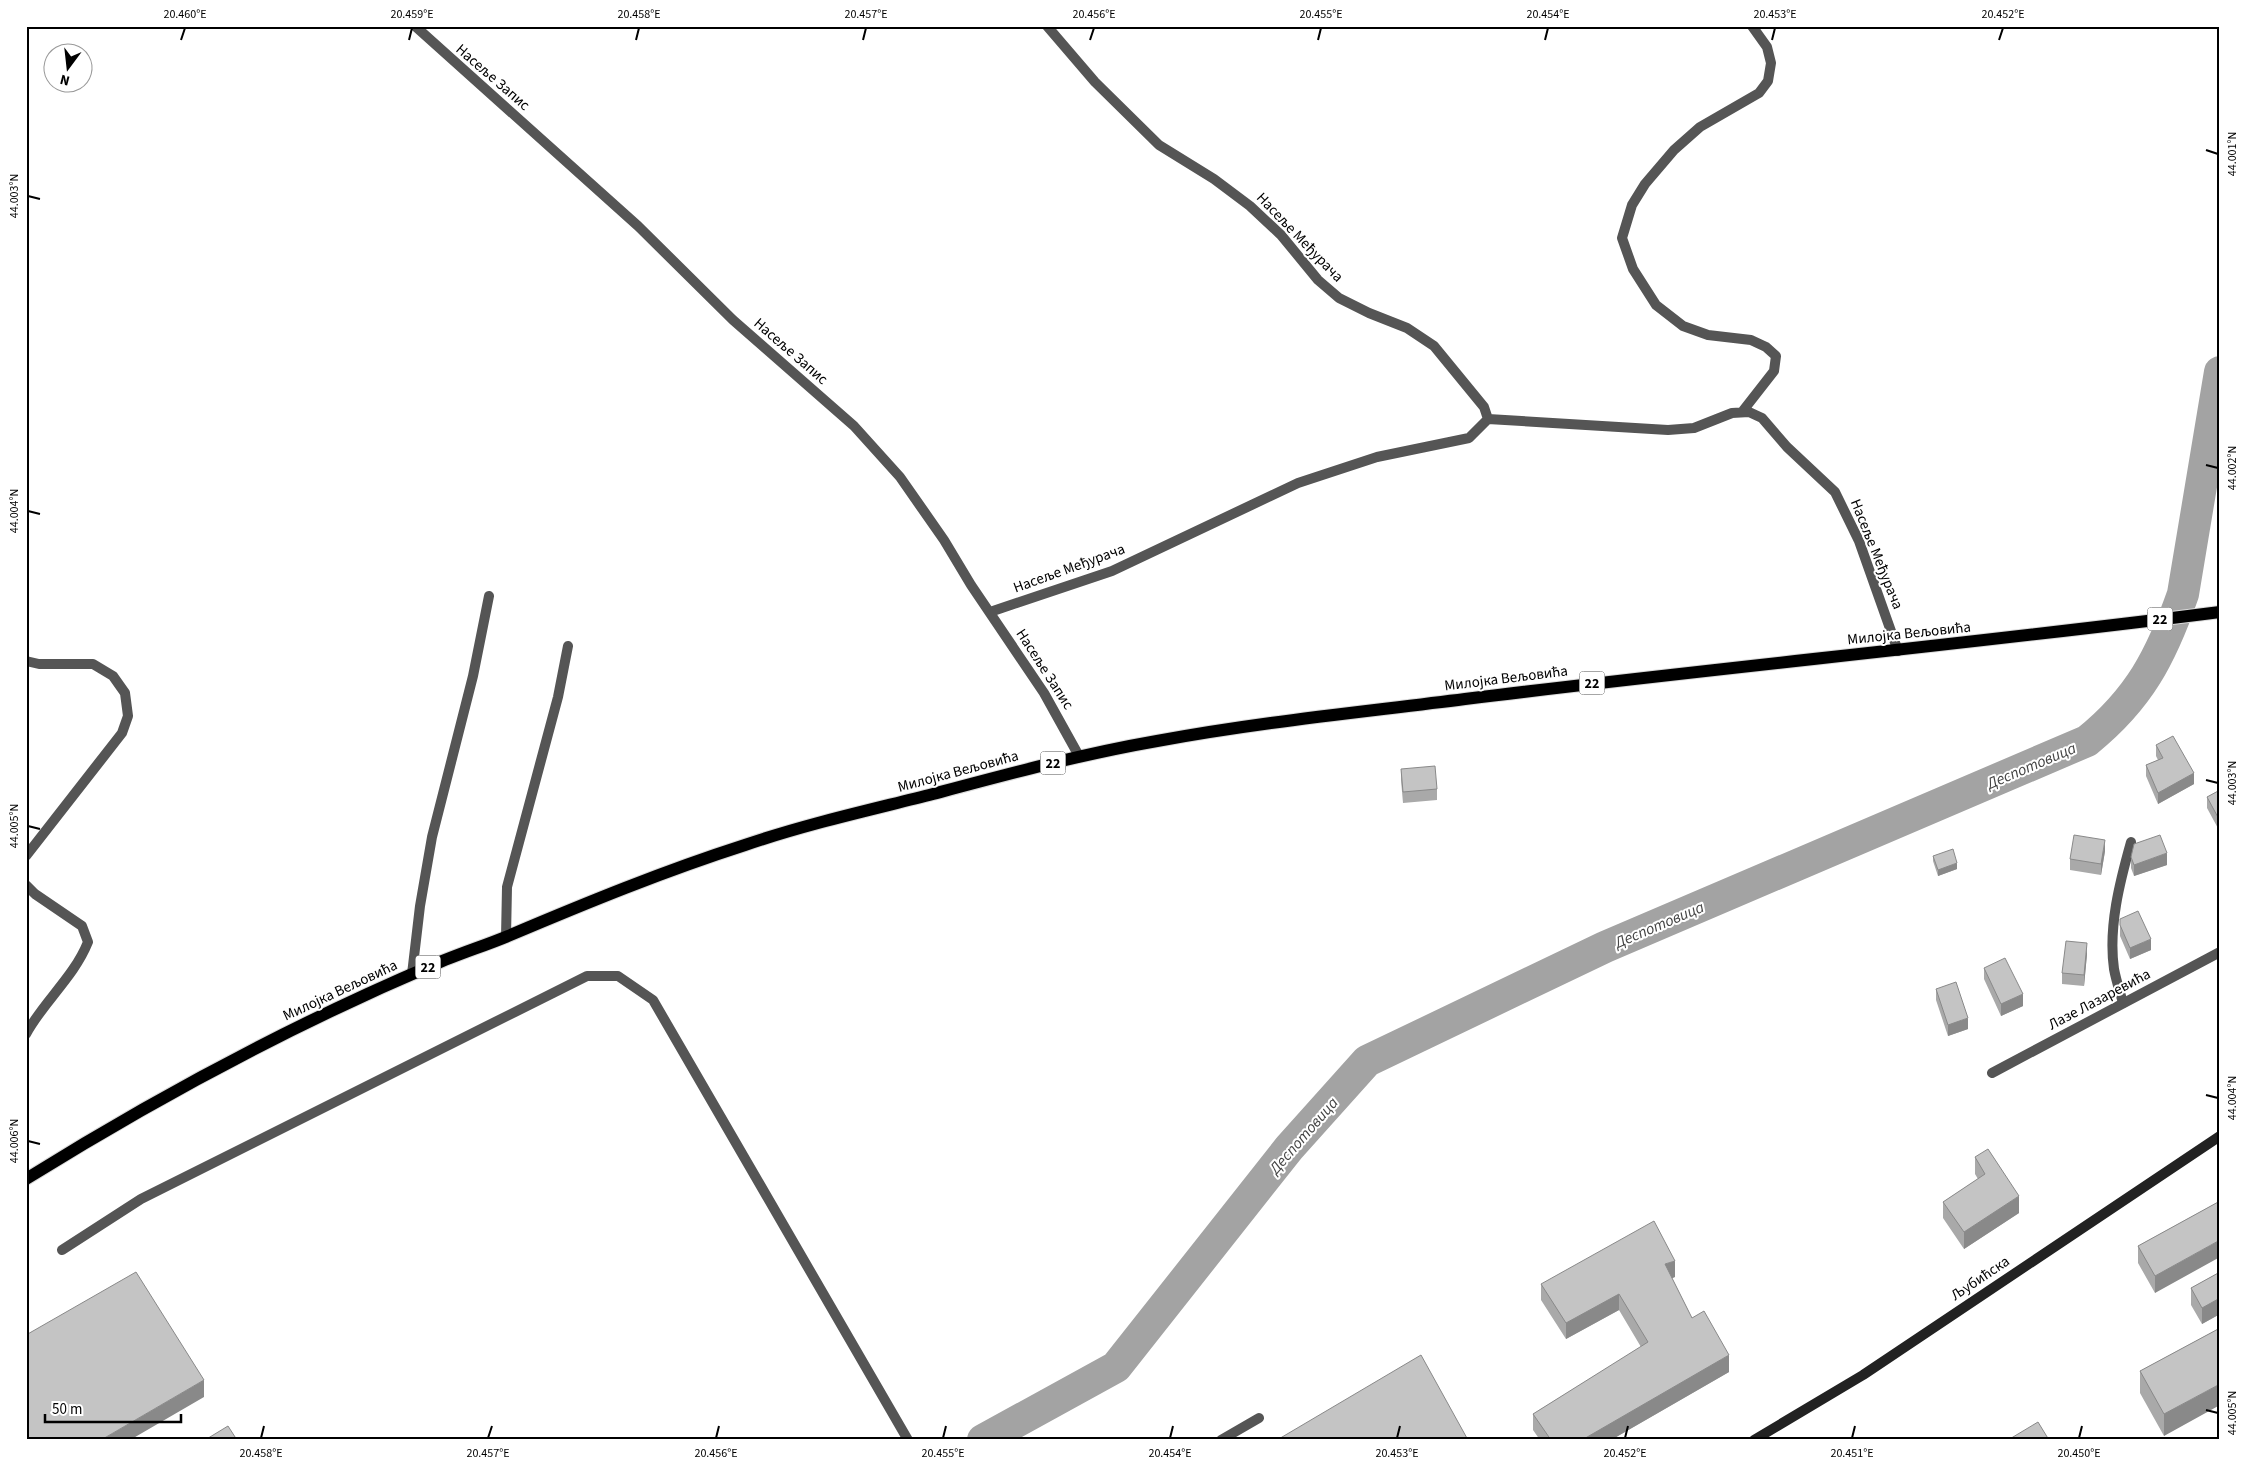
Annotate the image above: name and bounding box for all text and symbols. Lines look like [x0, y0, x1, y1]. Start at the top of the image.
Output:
text: 20.460°E [163, 6, 207, 23]
text: 20.459°E [390, 6, 434, 23]
text: 20.458°E [617, 6, 661, 23]
text: 20.457°E [844, 6, 888, 23]
text: 20.456°E [1072, 6, 1116, 23]
text: 20.455°E [1299, 6, 1343, 23]
text: 20.454°E [1526, 6, 1570, 23]
text: 20.453°E [1753, 6, 1797, 23]
text: 20.452°E [1981, 6, 2025, 23]
street label: Насеље Запис [451, 39, 534, 116]
north arrow [42, 42, 92, 92]
text: N [58, 69, 72, 90]
text: 44.001°N [2224, 132, 2241, 176]
text: 44.003°N [6, 174, 23, 218]
street label: Насеље Међурача [1251, 188, 1348, 287]
street label: Насеље Запис [749, 313, 832, 390]
text: 44.002°N [2224, 446, 2241, 490]
text: 44.004°N [6, 489, 23, 533]
street label: Насеље Међурача [1845, 496, 1908, 613]
street label: Насеље Међурача [1010, 539, 1128, 598]
road number: 22 [2148, 608, 2172, 630]
street label: Милојка Вељовића [1846, 617, 1972, 650]
street label: Насеље Запис [1011, 625, 1079, 714]
street label: Милојка Вељовића [1443, 661, 1569, 696]
road number: 22 [1580, 671, 1604, 694]
water label: Деспотовица [1982, 737, 2080, 795]
street label: Милојка Вељовића [895, 745, 1021, 798]
road number: 22 [1040, 751, 1066, 774]
text: 44.003°N [2224, 761, 2241, 805]
text: 44.005°N [6, 804, 23, 848]
water label: Деспотовица [1610, 896, 1708, 954]
street label: Милојка Вељовића [280, 955, 401, 1026]
road number: 22 [416, 956, 440, 979]
street label: Лазе Лазаревића [2044, 964, 2154, 1035]
text: 44.004°N [2224, 1076, 2241, 1120]
water label: Деспотовица [1264, 1092, 1344, 1180]
text: 44.006°N [6, 1119, 23, 1163]
street label: Љубићска [1947, 1251, 2014, 1306]
scale bar [45, 1391, 181, 1423]
text: 44.005°N [2224, 1391, 2241, 1435]
text: 50 m [52, 1399, 82, 1420]
text: 20.458°E [239, 1445, 283, 1462]
text: 20.457°E [466, 1445, 510, 1462]
text: 20.456°E [694, 1445, 738, 1462]
text: 20.455°E [921, 1445, 965, 1462]
text: 20.454°E [1148, 1445, 1192, 1462]
text: 20.453°E [1375, 1445, 1419, 1462]
text: 20.452°E [1603, 1445, 1647, 1462]
text: 20.451°E [1830, 1445, 1874, 1462]
text: 20.450°E [2057, 1445, 2101, 1462]

